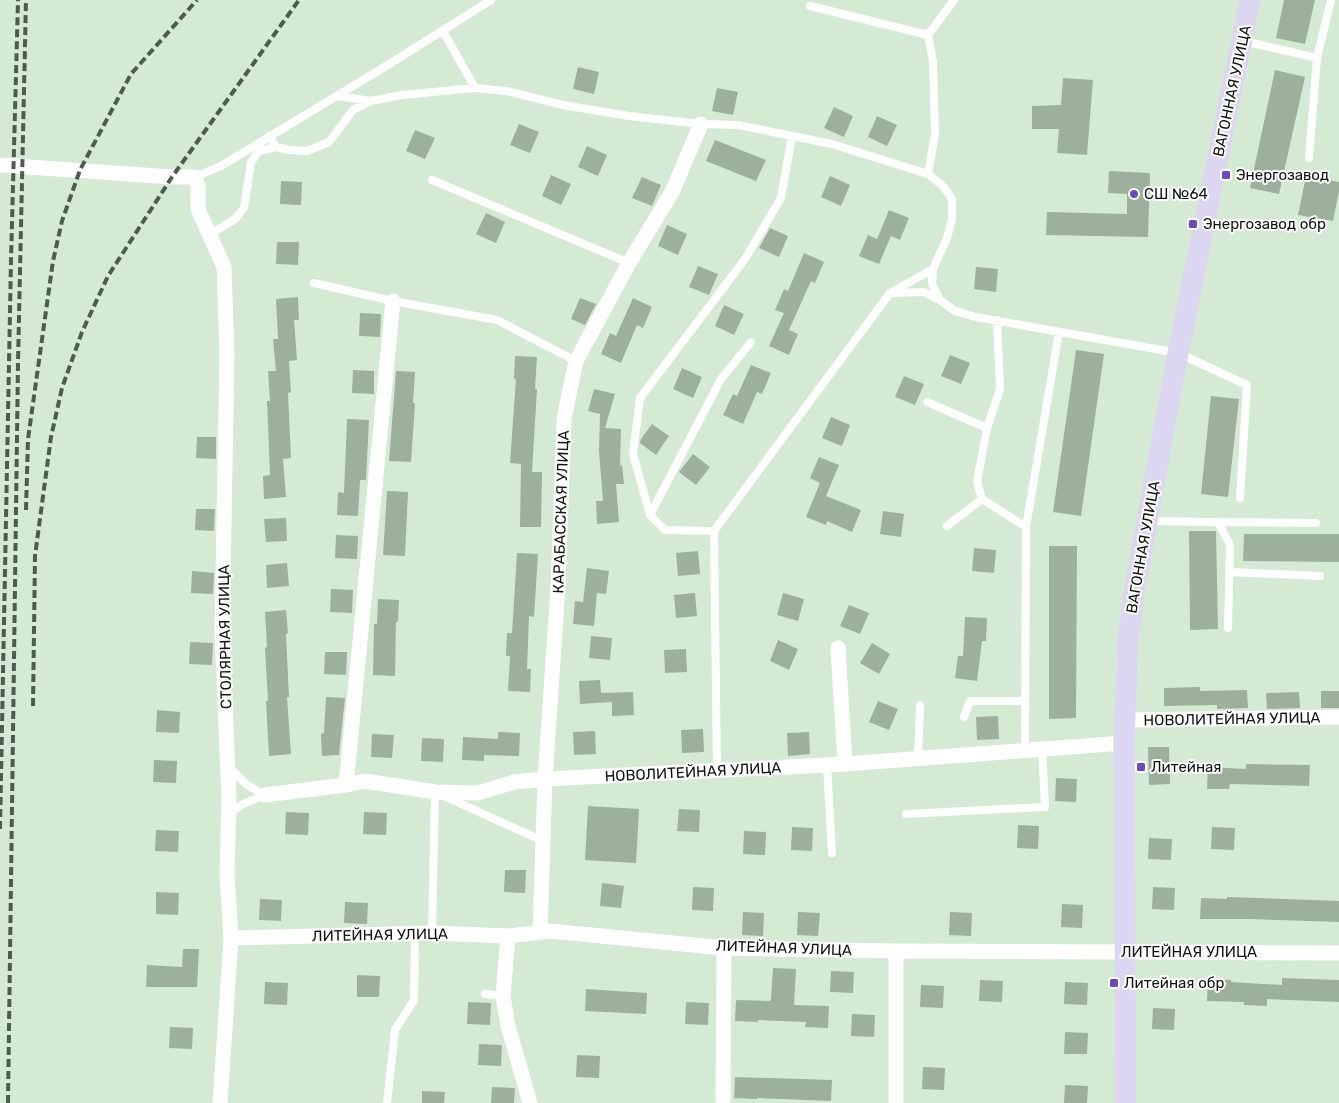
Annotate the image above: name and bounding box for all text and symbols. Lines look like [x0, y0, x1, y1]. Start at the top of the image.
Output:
street label: ВАГОННАЯ УЛИЦА [1209, 24, 1255, 158]
place label: Энергозавод [1236, 166, 1329, 184]
marker: Энергозавод [1220, 169, 1232, 181]
place label: СШ №64 [1144, 185, 1208, 203]
marker: СШ №64 [1128, 188, 1140, 200]
place label: Энергозавод обр [1203, 215, 1326, 233]
marker: Энергозавод обр [1187, 218, 1199, 230]
street label: КАРАБАССКАЯ УЛИЦА [549, 430, 573, 594]
street label: ВАГОННАЯ УЛИЦА [1122, 479, 1164, 615]
street label: СТОЛЯРНАЯ УЛИЦА [215, 565, 235, 709]
street label: НОВОЛИТЕЙНАЯ УЛИЦА [1143, 708, 1321, 730]
street label: НОВОЛИТЕЙНАЯ УЛИЦА [604, 758, 782, 786]
place label: Литейная [1151, 758, 1222, 776]
marker: Литейная [1135, 761, 1147, 773]
street label: ЛИТЕЙНАЯ УЛИЦА [312, 925, 448, 945]
street label: ЛИТЕЙНАЯ УЛИЦА [716, 937, 852, 959]
street label: ЛИТЕЙНАЯ УЛИЦА [1121, 943, 1257, 961]
place label: Литейная обр [1124, 974, 1225, 992]
marker: Литейная обр [1108, 977, 1120, 989]

